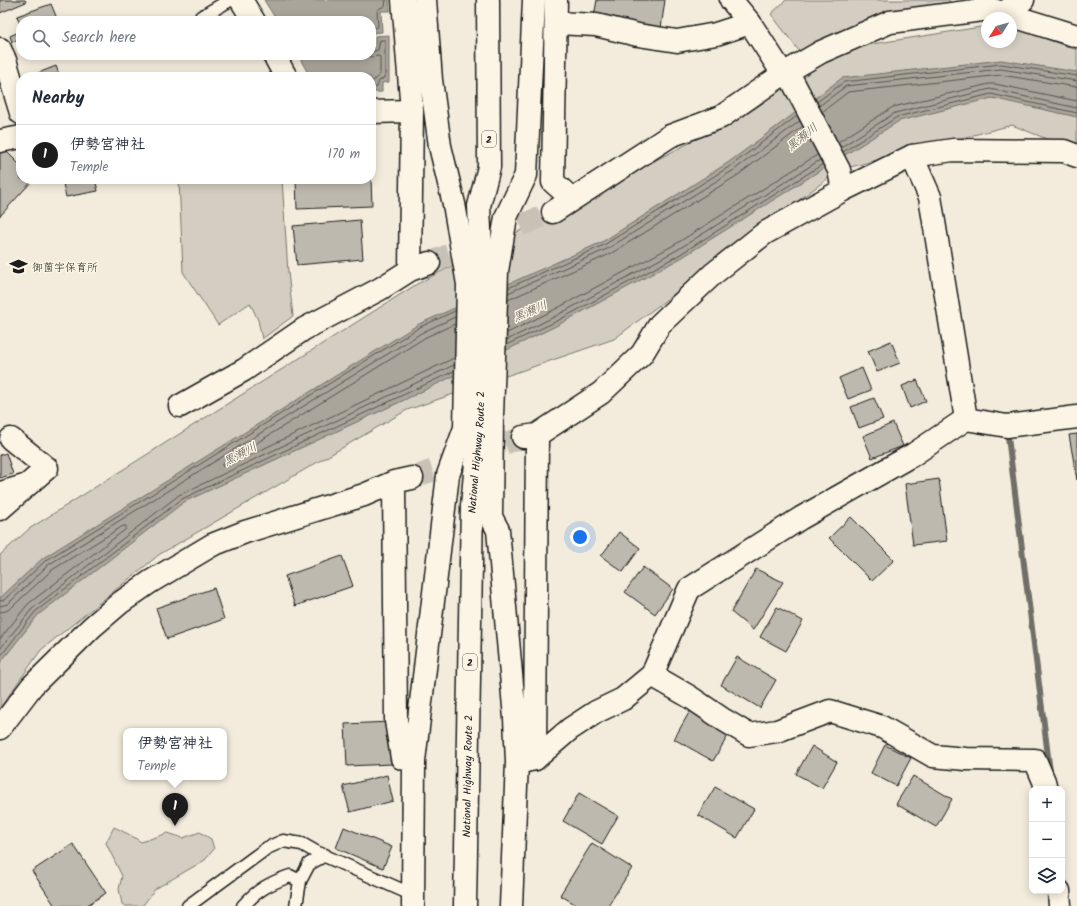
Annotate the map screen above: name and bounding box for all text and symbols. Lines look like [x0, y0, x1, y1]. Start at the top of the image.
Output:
north arrow [981, 12, 1017, 48]
search box [16, 16, 376, 60]
text: Search here [62, 26, 136, 50]
icon: search [30, 27, 52, 49]
text: Nearby [32, 85, 84, 112]
water label: 黒瀬川 [782, 119, 822, 156]
road number: 2 [482, 131, 496, 147]
text: 伊勢宮神社 [70, 133, 145, 157]
text: 1 [43, 144, 47, 165]
text: 170 m [328, 144, 360, 165]
text: Temple [70, 157, 108, 178]
school or university icon: 御薗宇保育所 [9, 257, 29, 277]
place label: 御薗宇保育所 [32, 259, 98, 277]
water label: 黒瀬川 [510, 296, 550, 327]
street label: National Highway Route 2 [464, 391, 490, 514]
water label: 黒瀬川 [220, 438, 261, 471]
your location [570, 527, 590, 547]
road number: 2 [463, 654, 477, 670]
street label: National Highway Route 2 [458, 715, 478, 838]
popup [123, 728, 227, 780]
text: 伊勢宮神社 [137, 732, 213, 756]
text: Temple [137, 756, 176, 777]
map controls [1029, 786, 1065, 894]
button: + [1029, 786, 1065, 822]
pin: 1 [162, 793, 188, 826]
button: − [1029, 822, 1065, 858]
button: layers [1029, 858, 1065, 894]

